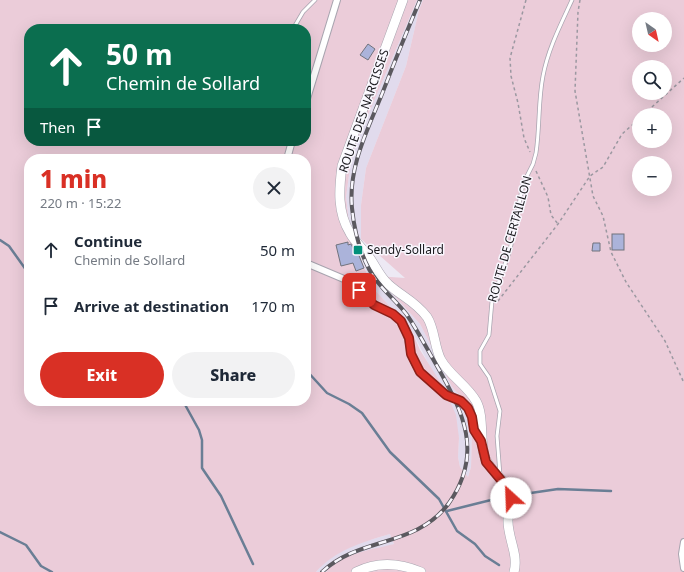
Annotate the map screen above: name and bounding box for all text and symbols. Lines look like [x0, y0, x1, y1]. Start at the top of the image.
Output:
north arrow [632, 12, 672, 52]
map controls [632, 12, 672, 196]
text: 50 m [106, 35, 173, 73]
icon: ahead [40, 40, 92, 92]
street label: ROUTE DES NARCISSES [334, 46, 393, 175]
button: search [632, 60, 672, 100]
text: Chemin de Sollard [106, 71, 260, 95]
button: + [632, 108, 672, 148]
icon: arrive [83, 116, 105, 138]
text: Then [40, 117, 75, 137]
button: − [632, 156, 672, 196]
text: 1 min [40, 162, 107, 195]
button: close [253, 167, 295, 209]
street label: ROUTE DE CERTAILLON [483, 174, 536, 304]
text: 220 m · 15:22 [40, 194, 121, 212]
text: Continue [74, 231, 142, 251]
icon: ahead [40, 239, 62, 261]
text: 50 m [260, 240, 295, 260]
place label: Sendy-Sollard [367, 241, 444, 258]
marker: Sendy-Sollard [352, 244, 364, 256]
text: Chemin de Sollard [74, 251, 185, 269]
pin [342, 273, 376, 307]
icon: arrive [348, 279, 370, 301]
icon: arrive [40, 295, 62, 317]
text: Arrive at destination [74, 296, 229, 316]
text: 170 m [251, 296, 295, 316]
button: Exit [40, 352, 164, 398]
button: Share [172, 352, 295, 398]
position arrow [490, 477, 532, 519]

